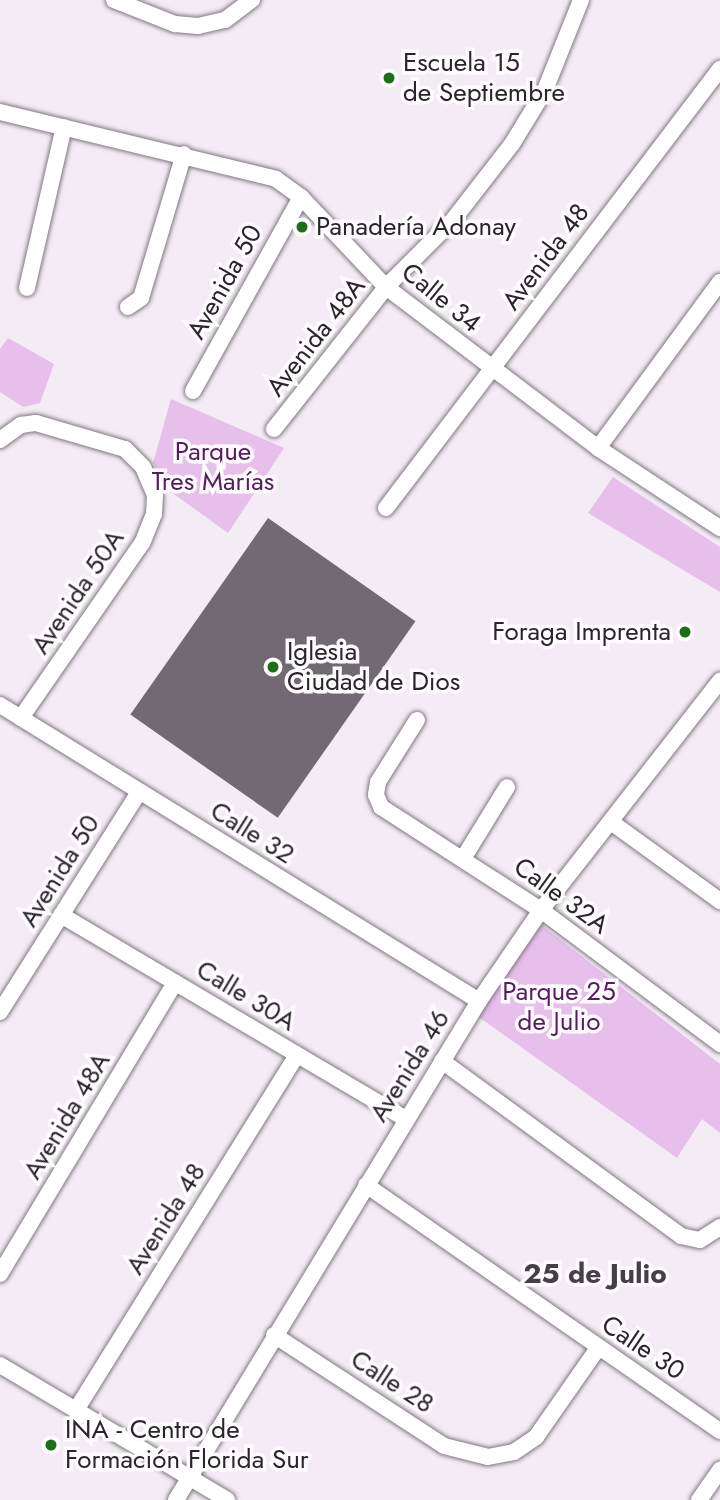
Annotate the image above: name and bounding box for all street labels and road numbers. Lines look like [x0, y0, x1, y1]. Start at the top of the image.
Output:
street label: Avenida 48 [496, 198, 596, 316]
street label: Avenida 50 [181, 219, 269, 345]
street label: Calle 34 [395, 257, 487, 339]
street label: Avenida 48A [260, 271, 372, 403]
street label: Avenida 50A [25, 524, 131, 660]
street label: Calle 32 [205, 795, 299, 871]
street label: Avenida 50 [13, 809, 107, 933]
street label: Calle 32A [507, 851, 615, 941]
street label: Calle 30A [191, 954, 301, 1038]
street label: Avenida 46 [363, 1004, 457, 1128]
street label: Avenida 48A [17, 1047, 117, 1185]
street label: Avenida 48 [120, 1158, 212, 1280]
street label: Calle 30 [596, 1309, 690, 1387]
street label: Calle 28 [345, 1344, 439, 1420]

